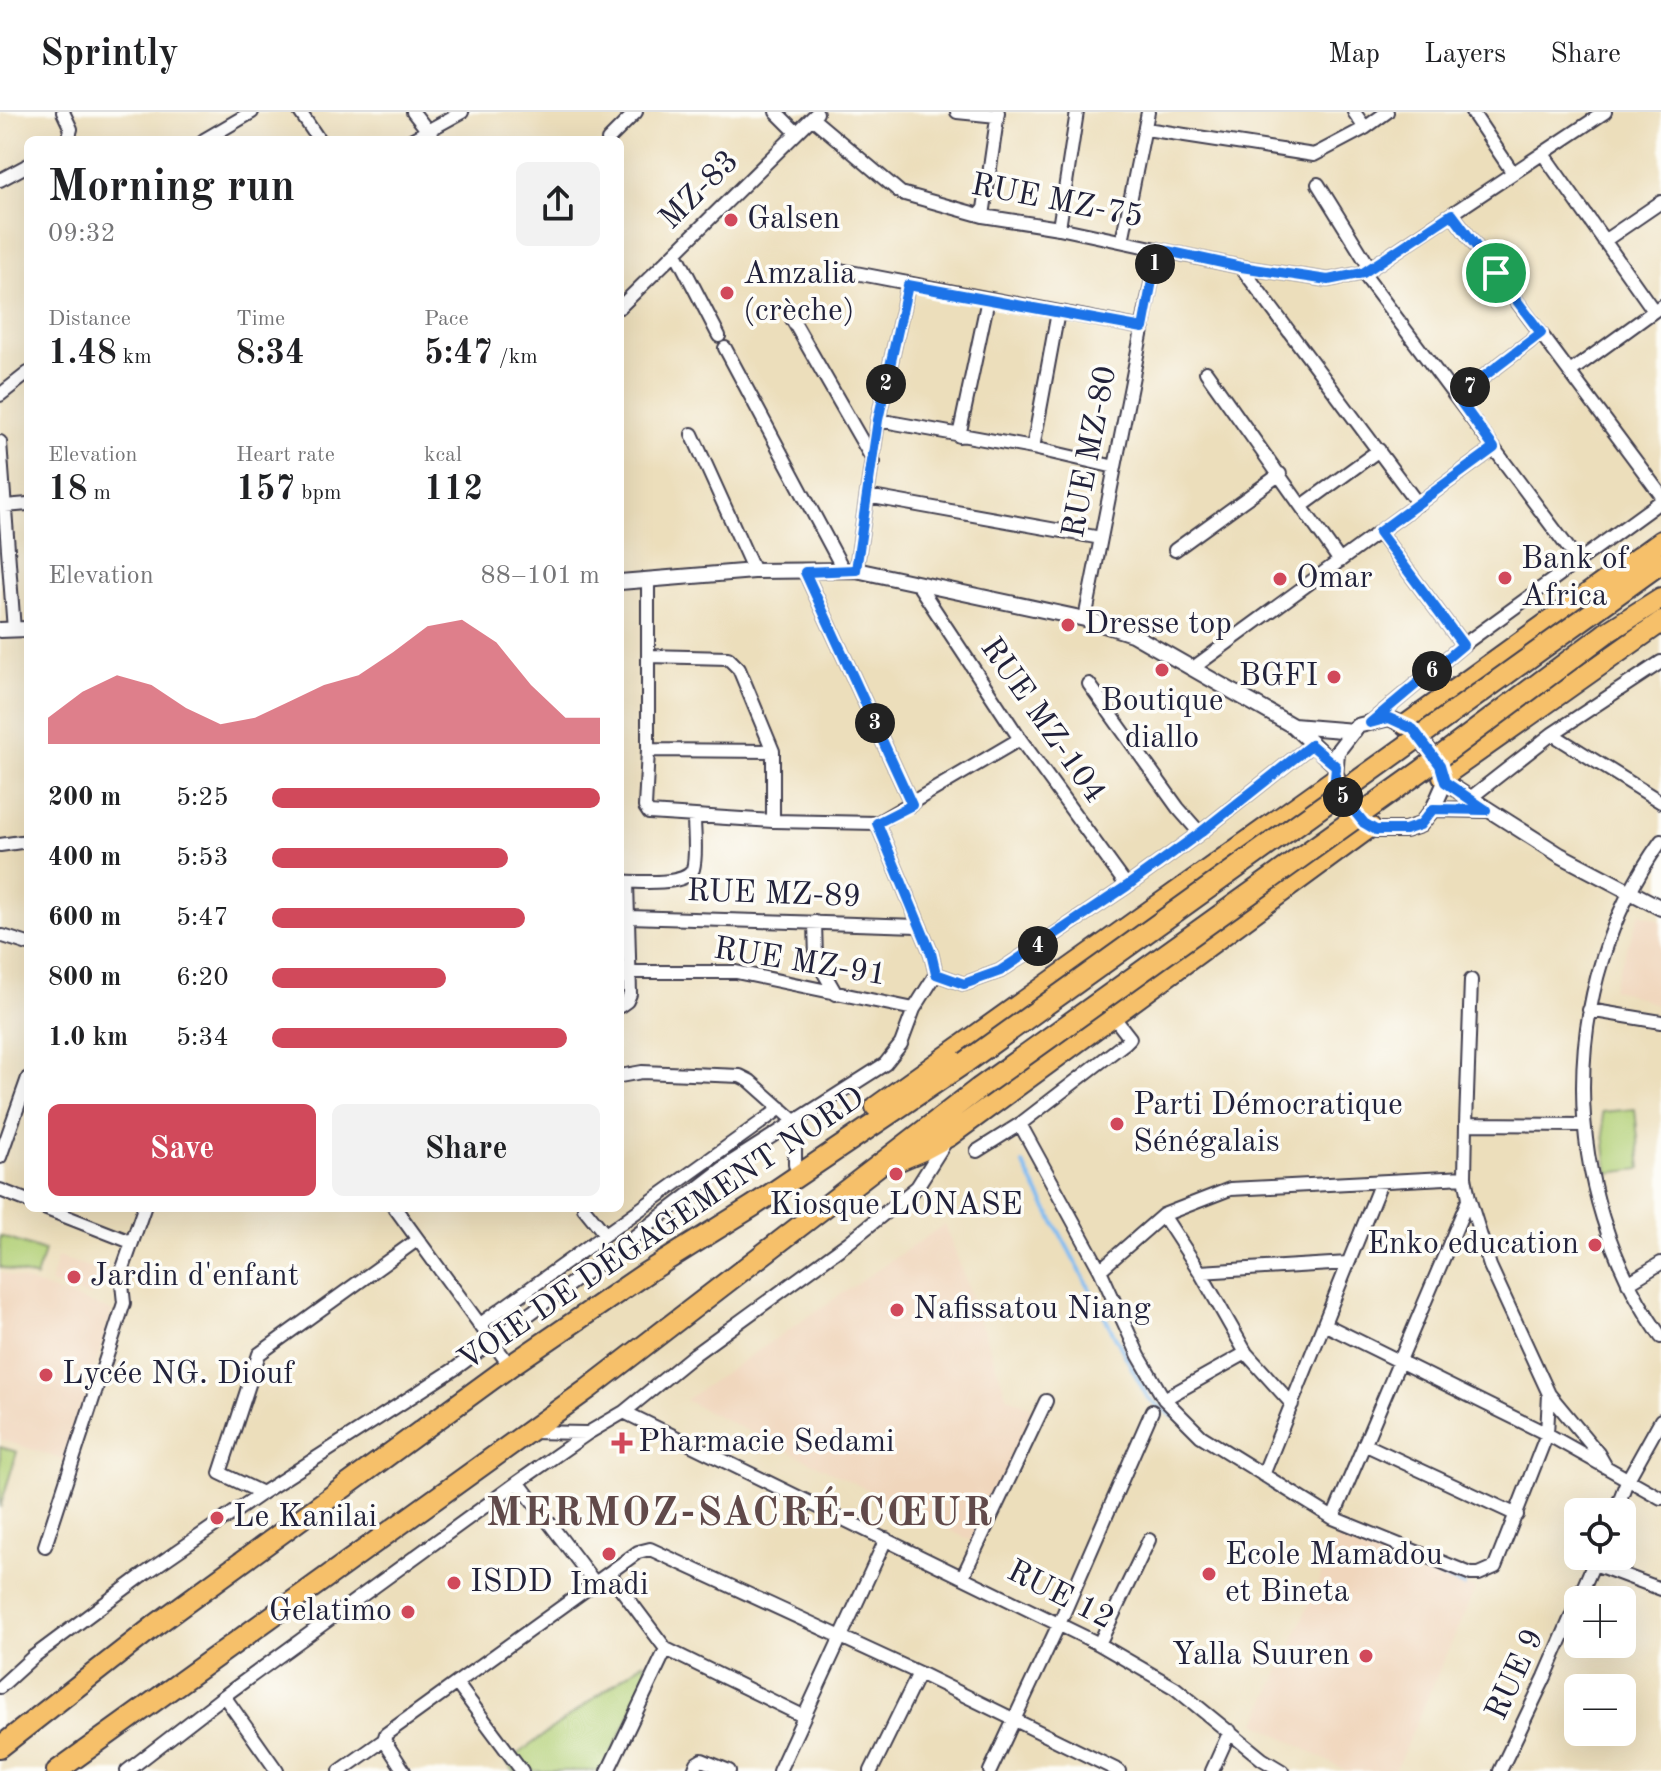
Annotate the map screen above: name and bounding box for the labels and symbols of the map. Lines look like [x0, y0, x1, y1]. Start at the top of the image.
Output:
street label: MZ-83 [655, 146, 745, 236]
street label: RUE MZ-75 [968, 170, 1146, 234]
place label: Galsen [747, 204, 840, 236]
marker: Galsen [722, 211, 740, 229]
pin [1462, 239, 1530, 307]
pin: 1 [1135, 244, 1175, 284]
place label: Amzalia (crèche) [743, 259, 856, 328]
marker: Amzalia (crèche) [718, 284, 736, 302]
street label: RUE MZ-80 [1059, 363, 1123, 541]
pin: 2 [866, 364, 906, 404]
pin: 7 [1450, 367, 1490, 407]
place label: Bank of Africa [1521, 544, 1630, 613]
place label: Omar [1296, 563, 1373, 595]
marker: Bank of Africa [1496, 569, 1514, 587]
marker: Omar [1271, 570, 1289, 588]
place label: Dresse top [1084, 609, 1232, 641]
marker: Dresse top [1059, 616, 1077, 634]
street label: RUE MZ-104 [974, 633, 1110, 809]
pin: 6 [1412, 651, 1452, 691]
marker: Boutique diallo [1153, 661, 1171, 679]
place label: BGFI [1239, 661, 1318, 693]
marker: BGFI [1325, 668, 1343, 686]
place label: Boutique diallo [1101, 686, 1223, 755]
pin: 3 [855, 703, 895, 743]
pin: 5 [1323, 777, 1363, 817]
street label: RUE MZ-89 [686, 876, 862, 914]
pin: 4 [1018, 926, 1058, 966]
street label: RUE MZ-91 [711, 934, 889, 992]
street label: VOIE DE DÉGAGEMENT NORD [450, 1077, 871, 1378]
place label: Parti Démocratique Sénégalais [1133, 1090, 1403, 1159]
marker: Parti Démocratique Sénégalais [1108, 1115, 1126, 1133]
marker: Kiosque LONASE [887, 1165, 905, 1183]
place label: Kiosque LONASE [769, 1190, 1023, 1222]
place label: Enko education [1367, 1229, 1579, 1261]
marker: Enko education [1586, 1236, 1604, 1254]
place label: Jardin d'enfant [90, 1261, 299, 1293]
marker: Jardin d'enfant [65, 1268, 83, 1286]
place label: Nafissatou Niang [913, 1294, 1151, 1326]
marker: Nafissatou Niang [888, 1301, 906, 1319]
place label: Lycée NG. Diouf [62, 1359, 295, 1391]
marker: Lycée NG. Diouf [37, 1366, 55, 1384]
place label: Pharmacie Sedami [638, 1427, 895, 1459]
marker: Pharmacie Sedami [613, 1434, 631, 1452]
district label: MERMOZ-SACRÉ-CŒUR [486, 1486, 994, 1535]
place label: Le Kanilai [233, 1502, 377, 1534]
marker: Le Kanilai [208, 1509, 226, 1527]
place label: Ecole Mamadou et Bineta [1225, 1540, 1443, 1609]
marker: Imadi [600, 1545, 618, 1563]
street label: RUE 12 [1002, 1556, 1118, 1636]
marker: Ecole Mamadou et Bineta [1200, 1565, 1218, 1583]
place label: ISDD [470, 1567, 552, 1599]
place label: Imadi [569, 1570, 649, 1602]
marker: ISDD [445, 1574, 463, 1592]
place label: Gelatimo [269, 1596, 392, 1628]
marker: Gelatimo [399, 1603, 417, 1621]
street label: RUE 9 [1481, 1625, 1551, 1725]
place label: Yalla Suuren [1172, 1640, 1350, 1672]
marker: Yalla Suuren [1357, 1647, 1375, 1665]

